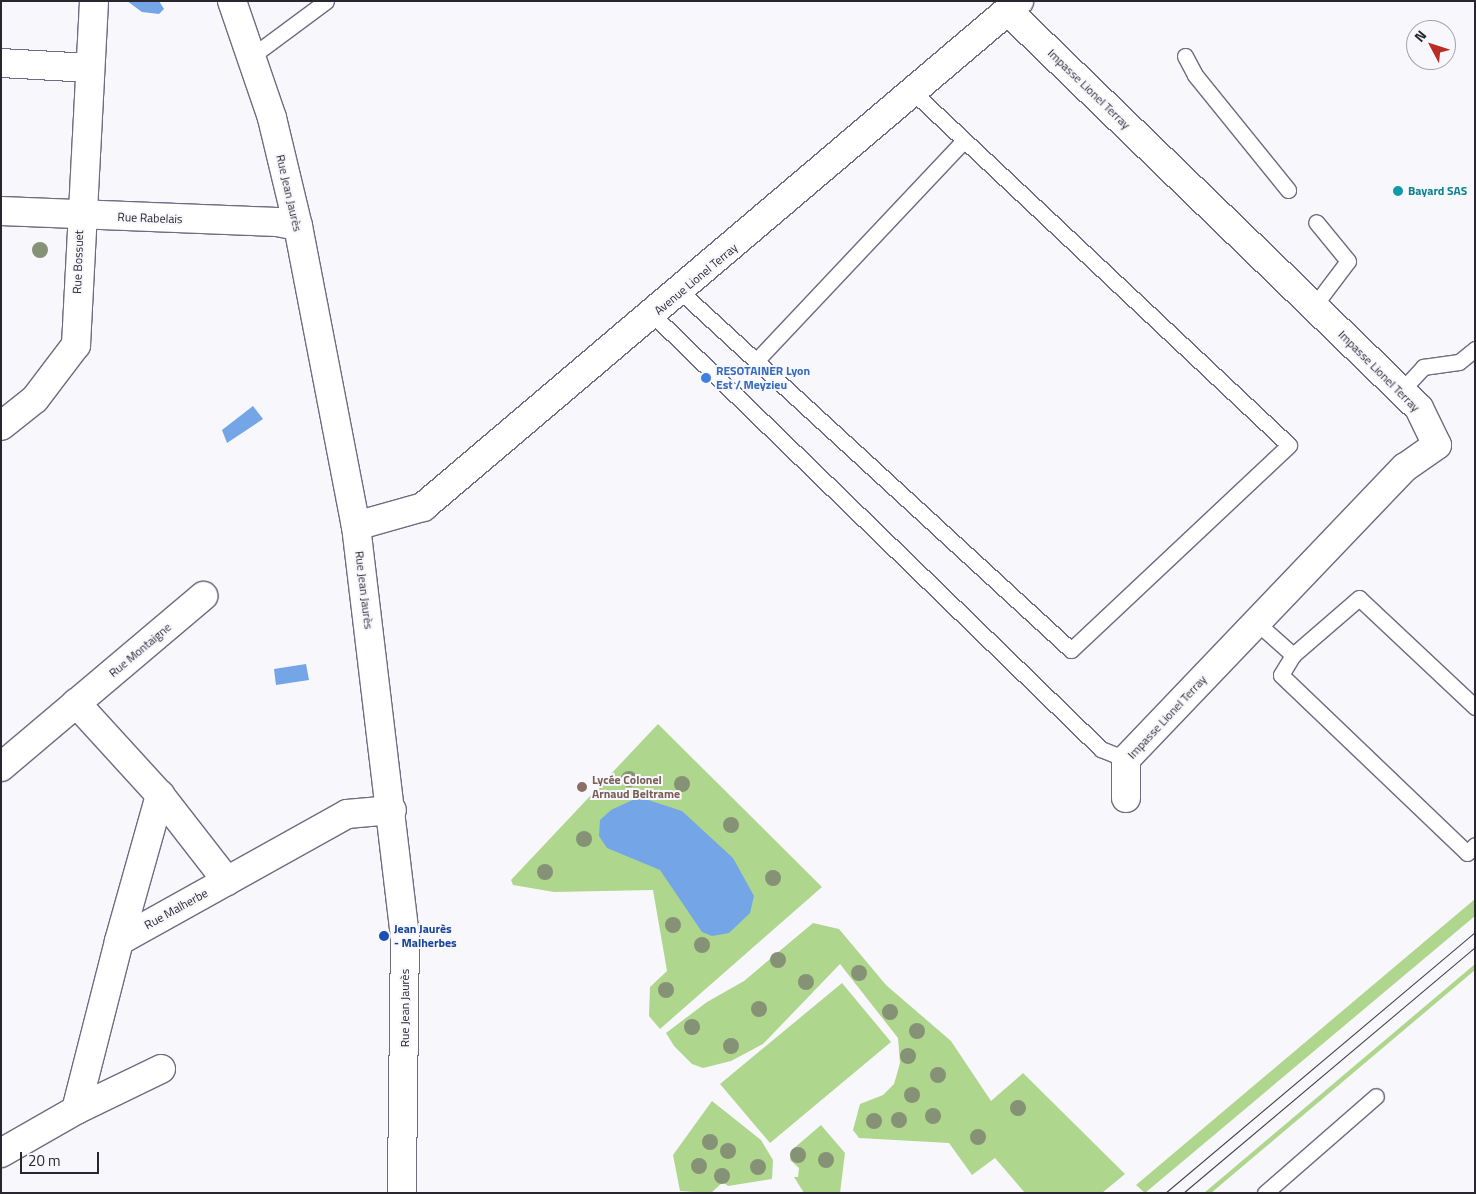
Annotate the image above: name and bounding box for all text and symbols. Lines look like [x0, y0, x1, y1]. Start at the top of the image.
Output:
north arrow [1406, 20, 1456, 70]
text: N [1409, 25, 1431, 46]
street label: Impasse Lionel Terray [1045, 46, 1133, 132]
street label: Rue Jean Jaurès [273, 153, 305, 233]
place label: Bayard SAS [1408, 184, 1467, 198]
marker: Bayard SAS [1392, 185, 1404, 197]
street label: Rue Rabelais [117, 210, 183, 226]
street label: Rue Bossuet [70, 230, 86, 294]
street label: Avenue Lionel Terray [651, 240, 741, 318]
street label: Impasse Lionel Terray [1335, 327, 1423, 415]
place label: RESOTAINER Lyon Est / Meyzieu [716, 364, 810, 392]
marker: RESOTAINER Lyon Est / Meyzieu [700, 372, 712, 384]
street label: Rue Jean Jaurès [352, 550, 376, 630]
street label: Rue Montaigne [106, 620, 174, 680]
street label: Impasse Lionel Terray [1125, 672, 1209, 762]
place label: Lycée Colonel Arnaud Beltrame [592, 773, 680, 801]
marker: Lycée Colonel Arnaud Beltrame [576, 781, 588, 793]
street label: Rue Malherbe [142, 886, 210, 932]
place label: Jean Jaurès - Malherbes [394, 922, 457, 950]
marker: Jean Jaurès - Malherbes [378, 930, 390, 942]
street label: Rue Jean Jaurès [398, 969, 412, 1047]
scale bar [22, 1142, 101, 1174]
text: 20 m [28, 1149, 61, 1172]

